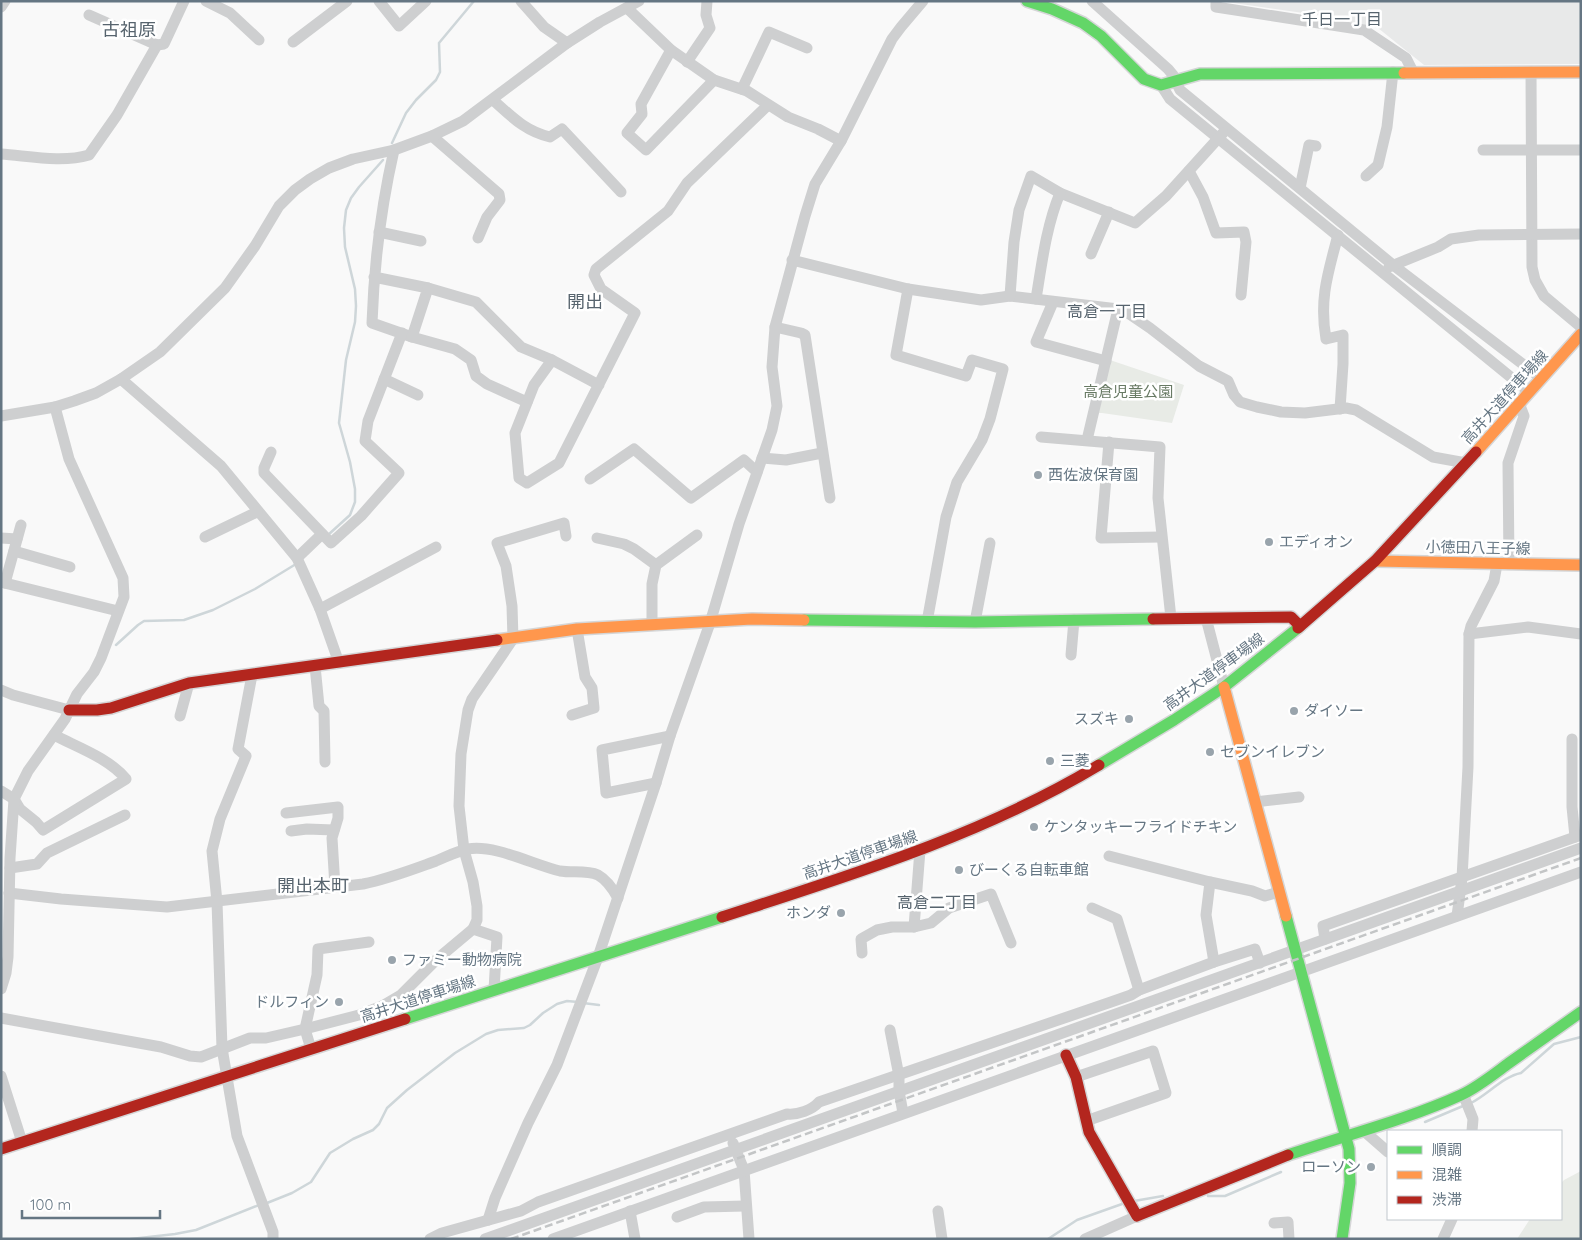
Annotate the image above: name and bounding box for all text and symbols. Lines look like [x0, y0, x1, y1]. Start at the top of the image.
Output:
district label: 千日一丁目 [1302, 9, 1382, 29]
district label: 古祖原 [102, 18, 156, 41]
district label: 開出 [567, 290, 603, 313]
district label: 高倉一丁目 [1067, 301, 1147, 321]
street label: 高井大道停車場線 [1457, 346, 1552, 448]
park label: 高倉児童公園 [1083, 382, 1173, 401]
place label: 西佐波保育園 [1048, 465, 1138, 484]
marker: 西佐波保育園 [1032, 469, 1044, 481]
place label: エディオン [1279, 532, 1353, 551]
marker: エディオン [1263, 536, 1275, 548]
street label: 小徳田八王子線 [1425, 537, 1531, 558]
street label: 高井大道停車場線 [1160, 629, 1268, 715]
place label: ダイソー [1304, 701, 1364, 720]
marker: ダイソー [1288, 705, 1300, 717]
place label: スズキ [1074, 709, 1119, 728]
marker: スズキ [1123, 713, 1135, 725]
place label: セブンイレブン [1220, 742, 1325, 761]
marker: セブンイレブン [1204, 746, 1216, 758]
place label: 三菱 [1060, 751, 1090, 770]
marker: 三菱 [1044, 755, 1056, 767]
place label: ケンタッキーフライドチキン [1044, 817, 1237, 836]
marker: ケンタッキーフライドチキン [1028, 821, 1040, 833]
street label: 高井大道停車場線 [800, 826, 920, 883]
place label: びーくる自転車館 [969, 860, 1089, 879]
marker: びーくる自転車館 [953, 864, 965, 876]
district label: 開出本町 [277, 874, 349, 897]
district label: 高倉二丁目 [897, 892, 977, 912]
place label: ホンダ [786, 903, 831, 922]
marker: ホンダ [835, 907, 847, 919]
place label: ファミー動物病院 [402, 950, 522, 969]
marker: ファミー動物病院 [386, 954, 398, 966]
street label: 高井大道停車場線 [358, 971, 478, 1026]
place label: ドルフィン [254, 992, 329, 1011]
marker: ドルフィン [333, 996, 345, 1008]
legend [1387, 1130, 1562, 1220]
text: 順調 [1432, 1140, 1462, 1159]
place label: ローソン [1301, 1157, 1361, 1176]
marker: ローソン [1365, 1161, 1377, 1173]
text: 混雑 [1432, 1165, 1462, 1184]
scale bar [22, 1188, 160, 1220]
text: 渋滞 [1432, 1190, 1462, 1209]
text: 100 m [30, 1195, 71, 1214]

